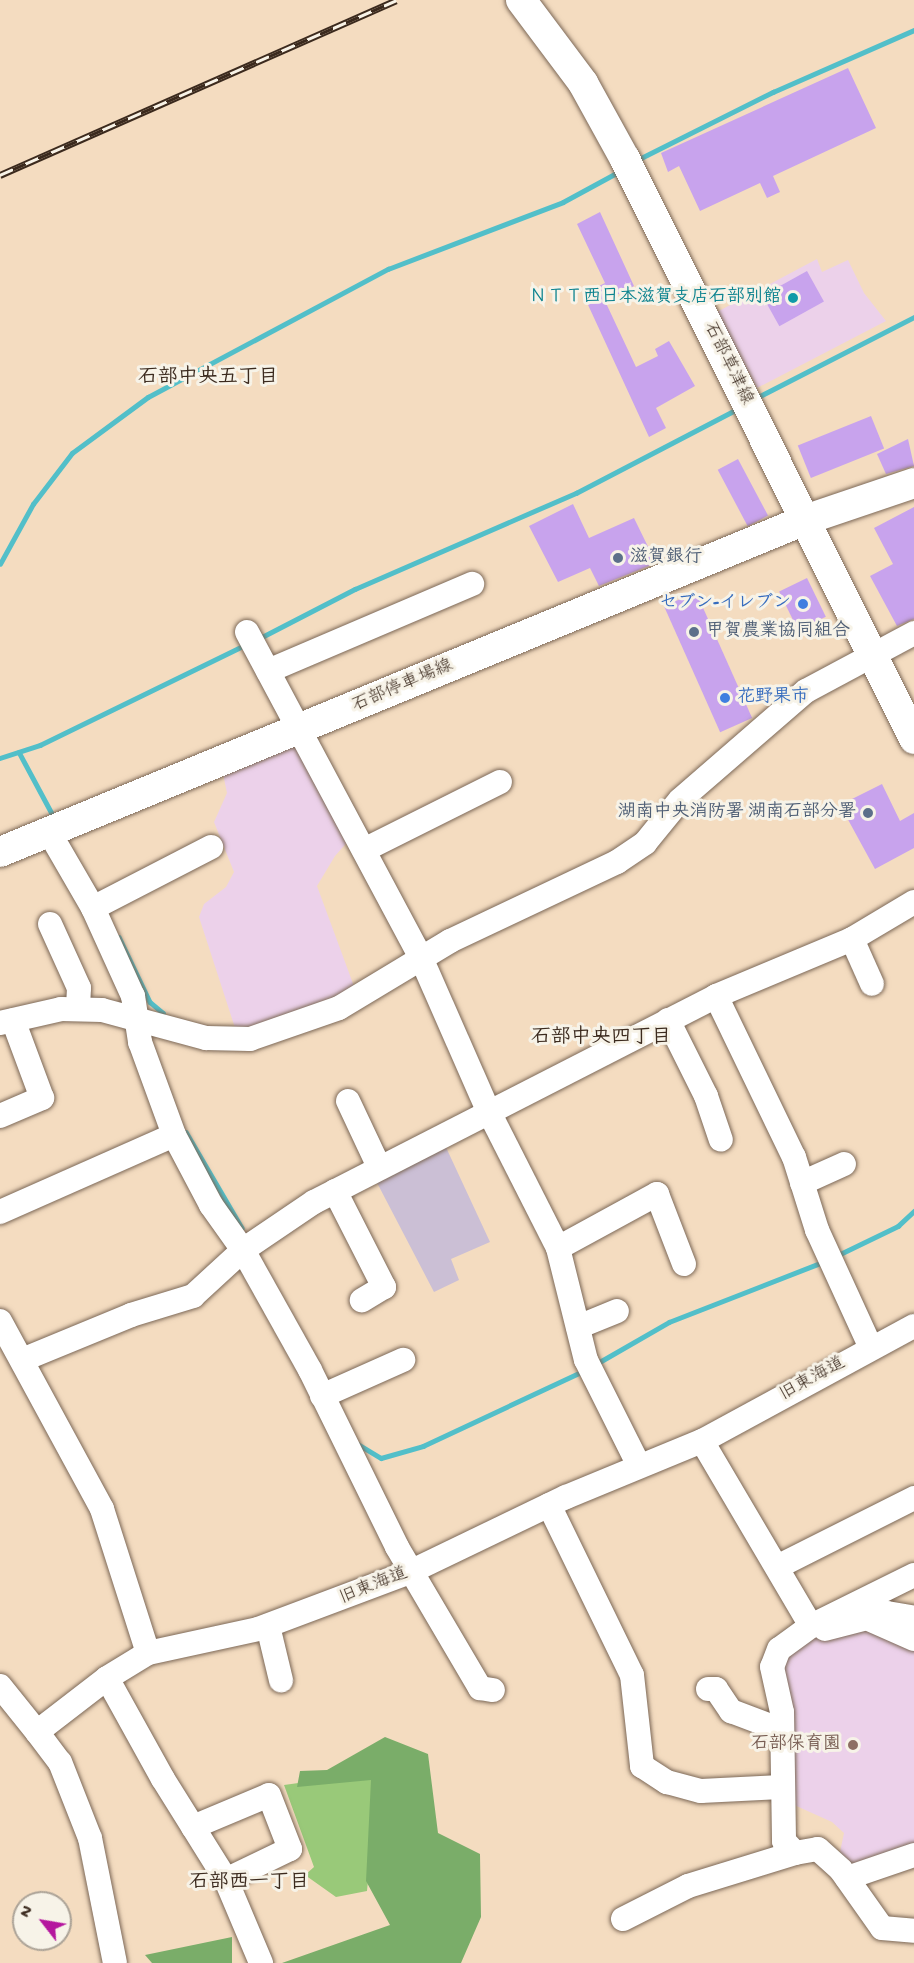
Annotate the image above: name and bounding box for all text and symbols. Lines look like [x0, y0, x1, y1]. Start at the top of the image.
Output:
place label: ＮＴＴ西日本滋賀支店石部別館 [529, 287, 781, 309]
marker: ＮＴＴ西日本滋賀支店石部別館 [786, 291, 800, 305]
street label: 石部草津線 [698, 319, 756, 409]
district label: 石部中央五丁目 [138, 366, 278, 390]
place label: 滋賀銀行 [630, 547, 702, 569]
marker: 滋賀銀行 [611, 551, 625, 565]
place label: セブン-イレブン [659, 593, 791, 615]
marker: セブン-イレブン [796, 597, 810, 611]
place label: 甲賀農業協同組合 [706, 621, 850, 643]
marker: 甲賀農業協同組合 [687, 625, 701, 639]
street label: 石部停車場線 [349, 656, 457, 718]
place label: 花野果市 [737, 687, 809, 709]
marker: 花野果市 [718, 691, 732, 705]
place label: 湖南中央消防署 湖南石部分署 [618, 802, 856, 824]
marker: 湖南中央消防署 湖南石部分署 [861, 806, 875, 820]
district label: 石部中央四丁目 [531, 1026, 671, 1050]
street label: 旧東海道 [776, 1353, 850, 1407]
street label: 旧東海道 [337, 1564, 411, 1610]
place label: 石部保育園 [751, 1734, 841, 1756]
marker: 石部保育園 [846, 1738, 860, 1752]
district label: 石部西一丁目 [189, 1871, 309, 1895]
north arrow [12, 1891, 72, 1951]
text: N [17, 1903, 39, 1922]

